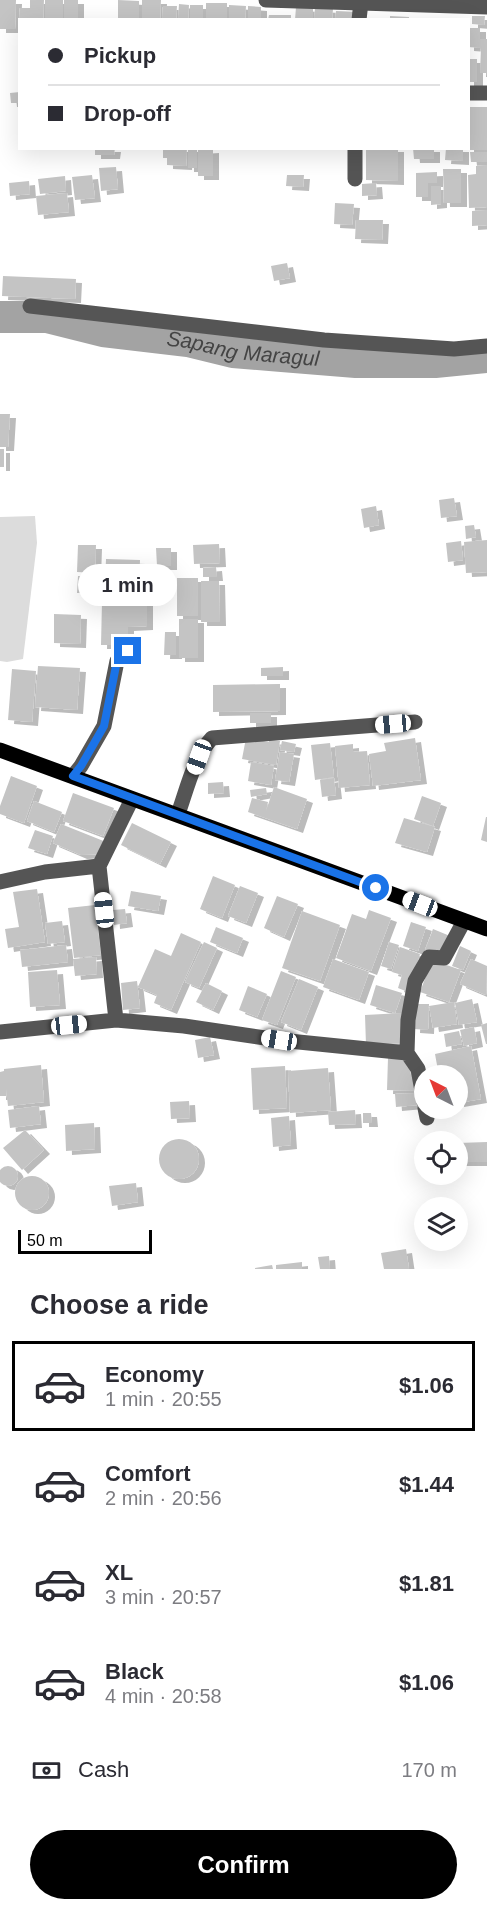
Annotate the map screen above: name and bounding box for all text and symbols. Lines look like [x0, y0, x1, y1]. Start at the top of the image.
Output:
text: Pickup [84, 43, 156, 68]
text: Drop-off [84, 101, 171, 126]
water label: Sapang Maragul [165, 327, 321, 370]
callout: 1 min [78, 564, 178, 606]
text: 1 min [101, 574, 154, 596]
route end [114, 637, 141, 664]
car [374, 713, 412, 735]
car [184, 737, 214, 777]
route start [362, 874, 389, 901]
car [400, 889, 440, 919]
car [93, 891, 115, 929]
car [50, 1014, 88, 1036]
car [260, 1028, 298, 1052]
north arrow [414, 1065, 468, 1119]
map controls [414, 1065, 468, 1251]
button: locate [414, 1131, 468, 1185]
button: layers [414, 1197, 468, 1251]
scale bar [18, 1227, 152, 1254]
text: 50 m [27, 1232, 63, 1249]
text: Choose a ride [30, 1290, 209, 1320]
icon: car [33, 1359, 87, 1413]
text: Economy [105, 1362, 204, 1387]
text: $1.06 [399, 1373, 454, 1398]
text: 1 min · 20:55 [105, 1388, 222, 1410]
icon: car [33, 1458, 87, 1512]
text: Comfort [105, 1461, 191, 1486]
text: $1.44 [399, 1472, 454, 1497]
text: 2 min · 20:56 [105, 1487, 222, 1509]
icon: car [33, 1557, 87, 1611]
text: XL [105, 1560, 133, 1585]
text: $1.81 [399, 1571, 454, 1596]
text: 3 min · 20:57 [105, 1586, 222, 1608]
icon: car [33, 1656, 87, 1710]
text: Black [105, 1659, 164, 1684]
text: $1.06 [399, 1670, 454, 1695]
text: 4 min · 20:58 [105, 1685, 222, 1707]
icon: cash [30, 1754, 63, 1787]
text: Cash [78, 1757, 129, 1782]
text: 170 m [401, 1759, 457, 1781]
button: Confirm [30, 1830, 457, 1899]

